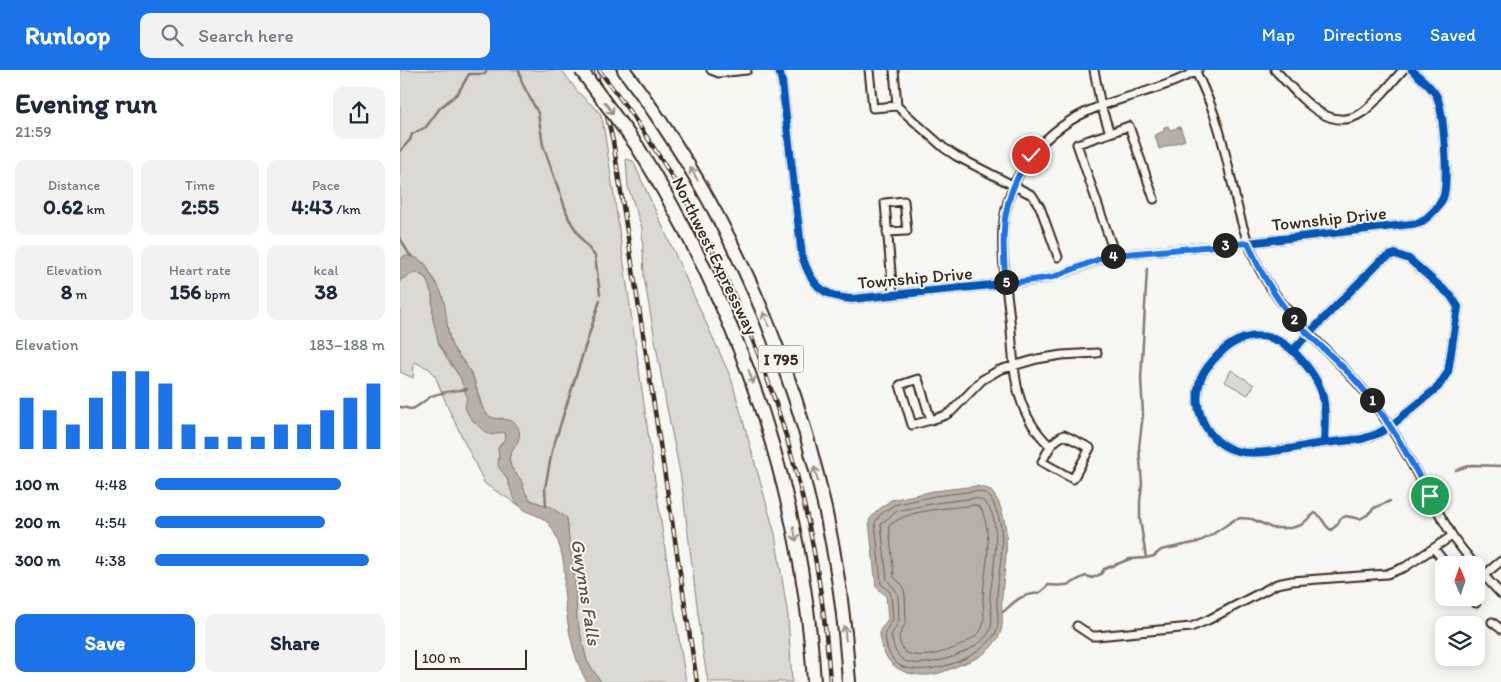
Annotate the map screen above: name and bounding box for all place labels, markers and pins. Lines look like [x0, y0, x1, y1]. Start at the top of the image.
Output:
pin [1010, 134, 1052, 176]
pin: 3 [1212, 232, 1238, 258]
pin: 4 [1100, 244, 1126, 268]
pin: 5 [994, 270, 1018, 294]
pin: 2 [1282, 306, 1306, 332]
pin: 1 [1360, 388, 1384, 412]
pin [1409, 475, 1451, 517]

